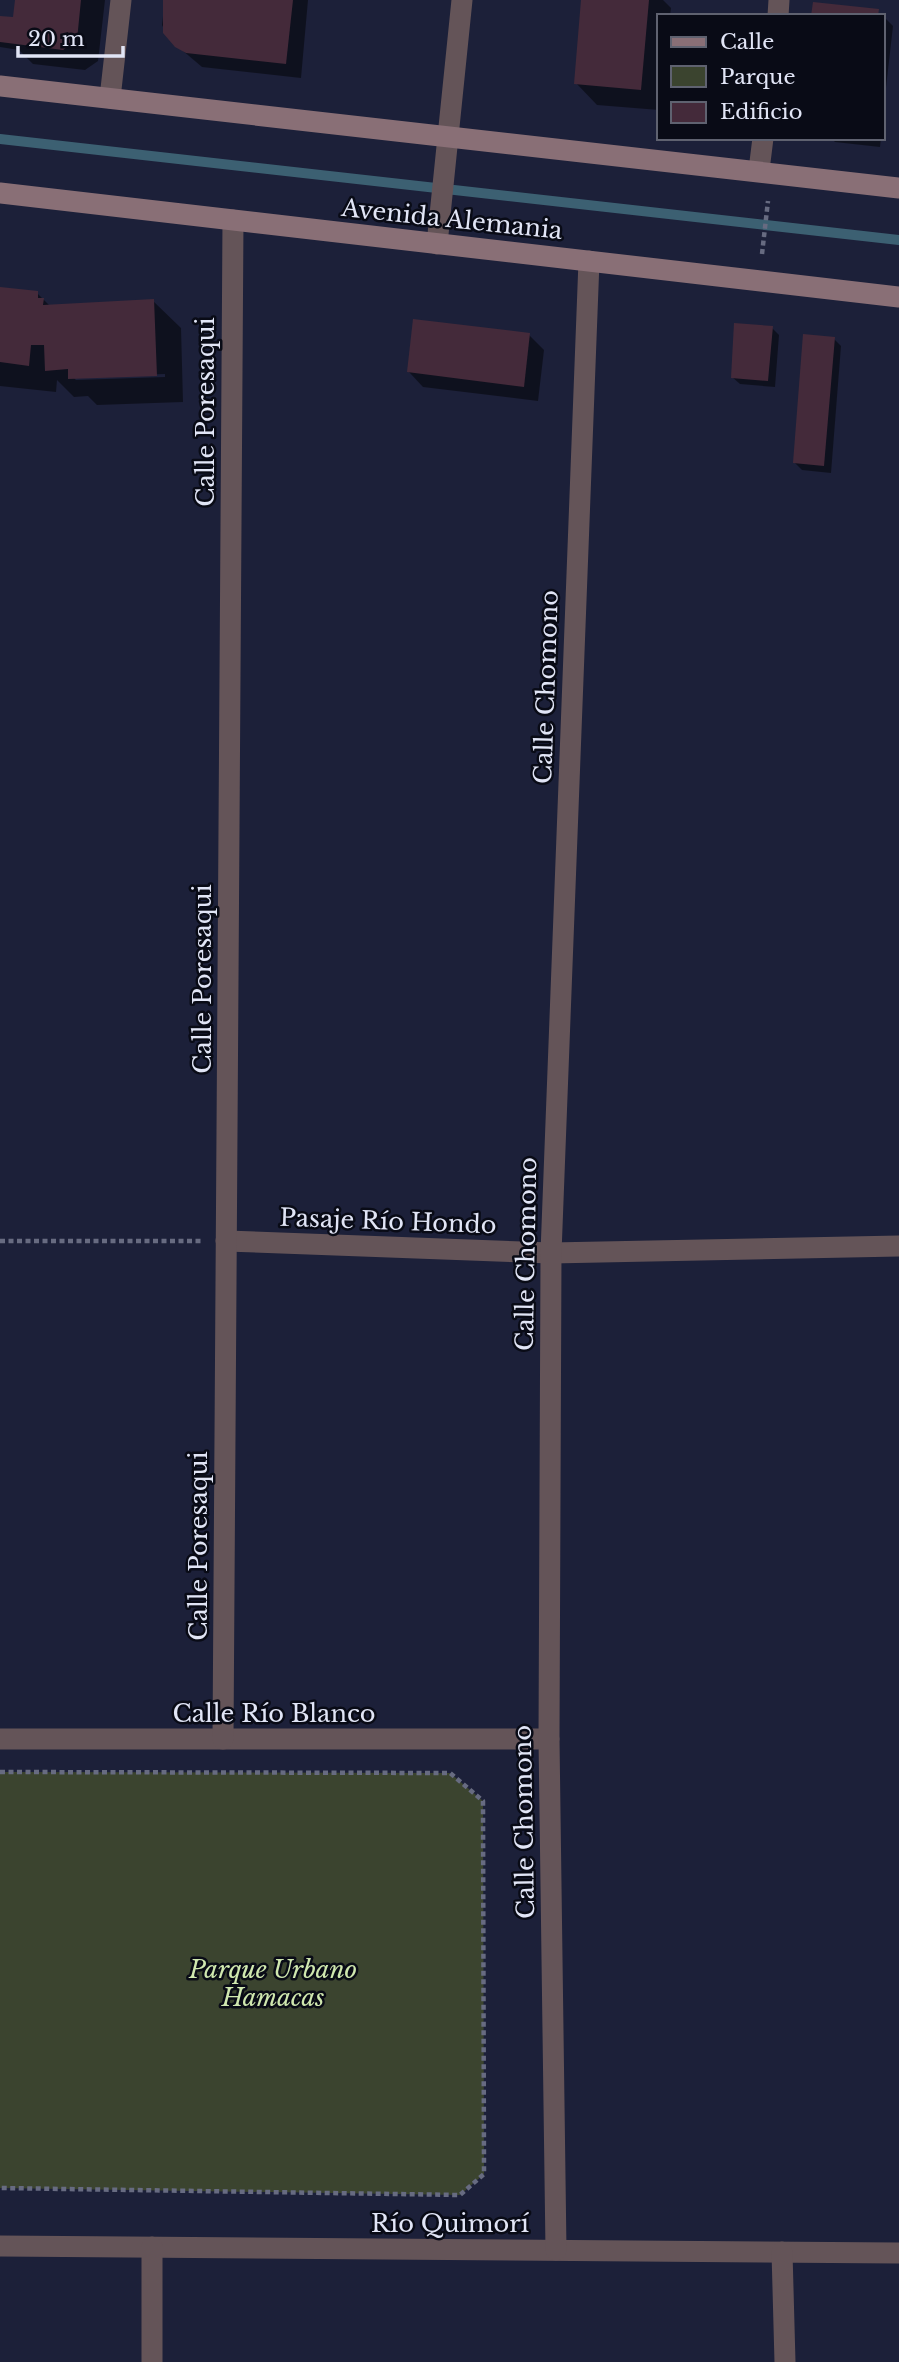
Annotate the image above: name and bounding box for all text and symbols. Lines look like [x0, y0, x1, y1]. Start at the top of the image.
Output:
scale bar [18, 14, 122, 58]
legend [657, 14, 885, 140]
text: 20 m [28, 26, 85, 52]
text: Calle [720, 29, 774, 55]
text: Parque [720, 64, 795, 90]
text: Edificio [720, 99, 802, 125]
street label: Avenida Alemania [339, 193, 565, 245]
street label: Calle Poresaqui [191, 317, 220, 507]
street label: Calle Chomono [528, 590, 564, 784]
street label: Calle Poresaqui [188, 884, 217, 1074]
street label: Calle Chomono [510, 1157, 542, 1351]
street label: Pasaje Río Hondo [279, 1203, 497, 1239]
street label: Calle Poresaqui [184, 1451, 213, 1641]
street label: Calle Río Blanco [172, 1699, 376, 1728]
street label: Calle Chomono [508, 1725, 540, 1919]
park label: Parque Urbano Hamacas [188, 1955, 357, 2012]
street label: Río Quimorí [371, 2209, 530, 2238]

